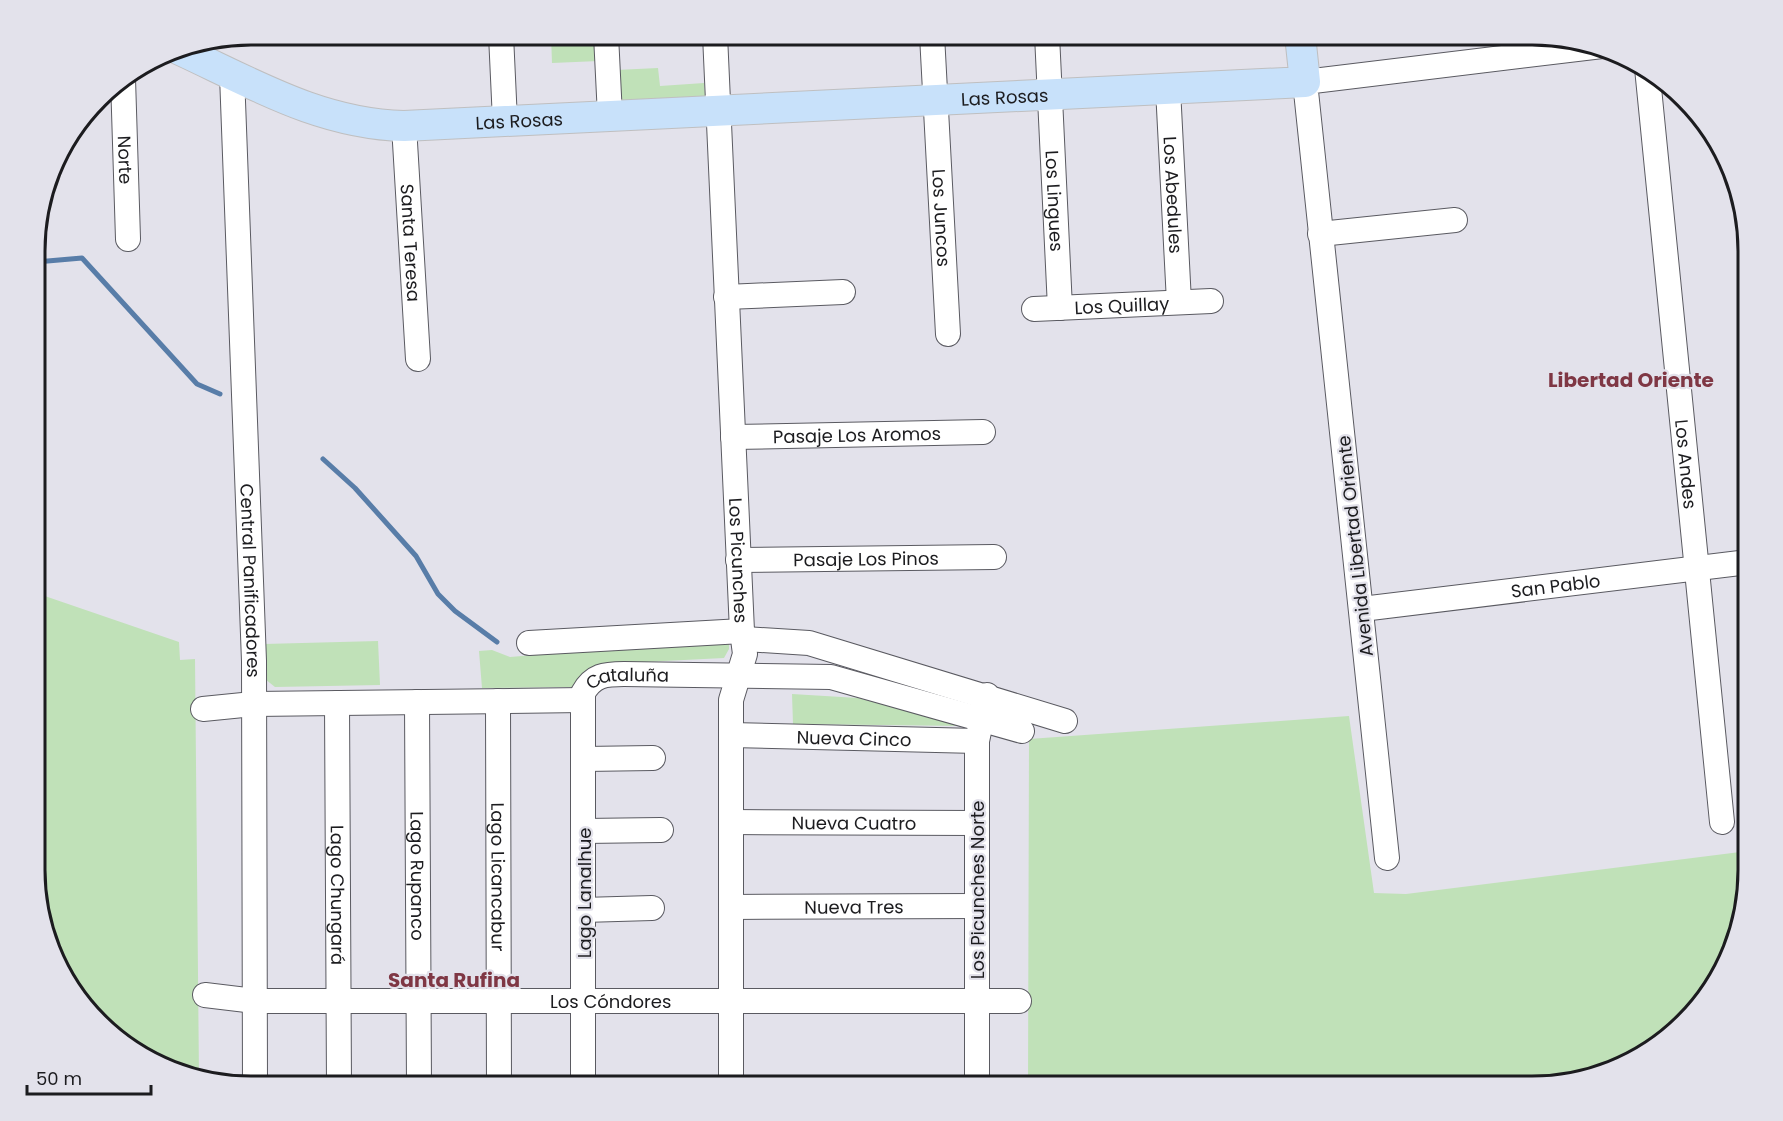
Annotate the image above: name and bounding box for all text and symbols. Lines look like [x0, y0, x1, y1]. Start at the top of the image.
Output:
street label: Las Rosas [960, 82, 1049, 111]
street label: Las Rosas [475, 106, 564, 135]
street label: Norte [112, 135, 139, 185]
street label: Los Abedules [1158, 135, 1189, 254]
street label: Los Lingues [1040, 149, 1070, 252]
street label: Los Juncos [927, 168, 957, 267]
street label: Santa Teresa [395, 183, 427, 303]
street label: Los Quillay [1074, 290, 1170, 320]
district label: Libertad Oriente [1548, 366, 1714, 394]
street label: Los Andes [1670, 418, 1703, 510]
street label: Pasaje Los Aromos [773, 420, 941, 449]
street label: Avenida Libertad Oriente [1331, 434, 1379, 658]
street label: Central Panificadores [235, 483, 267, 678]
street label: Los Picunches [723, 497, 754, 624]
street label: Pasaje Los Pinos [793, 545, 939, 572]
street label: San Pablo [1509, 568, 1602, 603]
street label: Cataluña [580, 661, 669, 695]
street label: Nueva Cinco [796, 724, 912, 752]
street label: Los Picunches Norte [965, 801, 990, 979]
street label: Lago Licancabur [486, 803, 511, 952]
street label: Nueva Cuatro [792, 810, 916, 835]
street label: Lago Rupanco [405, 811, 431, 941]
street label: Lago Chungará [325, 825, 351, 965]
street label: Lago Lanalhue [572, 828, 597, 958]
street label: Nueva Tres [804, 894, 904, 919]
district label: Santa Rufina [388, 966, 520, 994]
street label: Los Cóndores [550, 989, 671, 1014]
scale bar [27, 1058, 152, 1096]
text: 50 m [36, 1066, 82, 1091]

